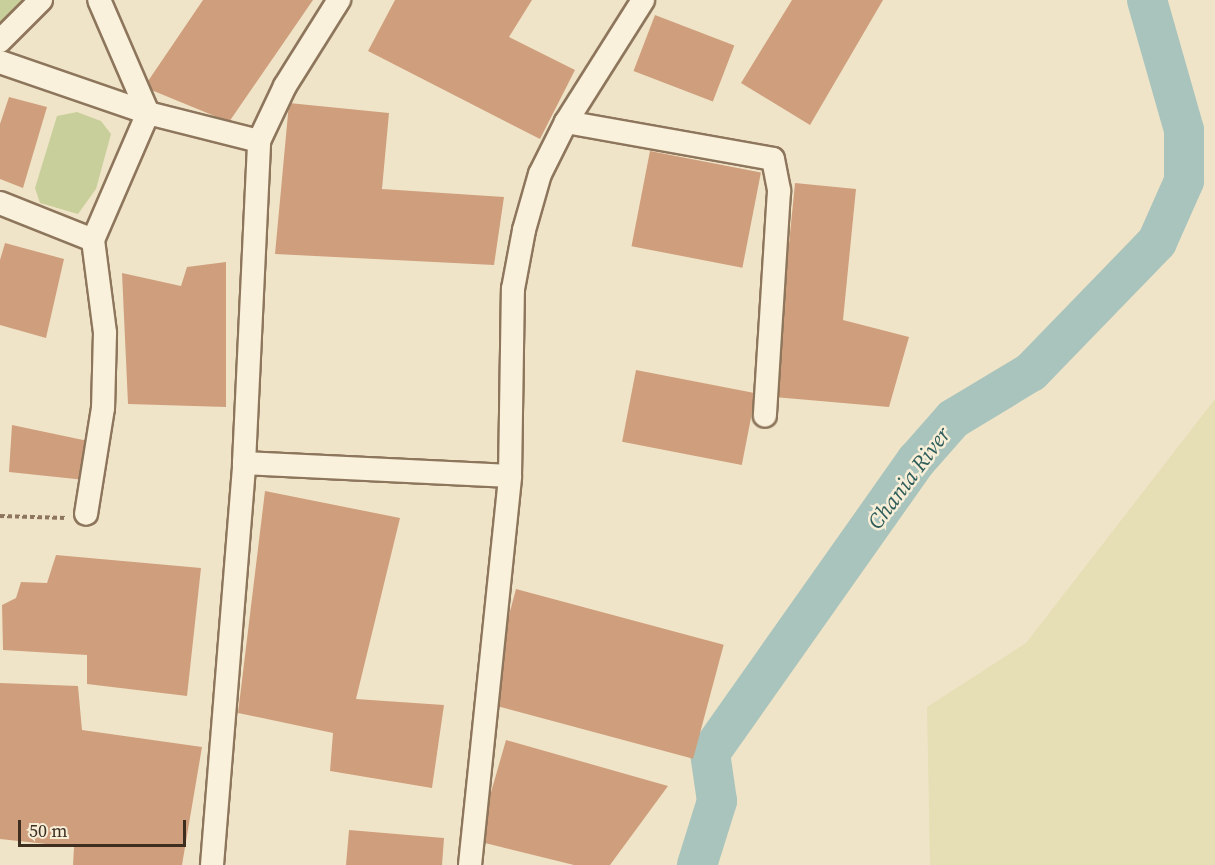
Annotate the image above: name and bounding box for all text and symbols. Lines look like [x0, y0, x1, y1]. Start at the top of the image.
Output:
water label: Chania River [862, 422, 956, 534]
scale bar [21, 808, 189, 846]
text: 50 m [29, 818, 67, 843]

